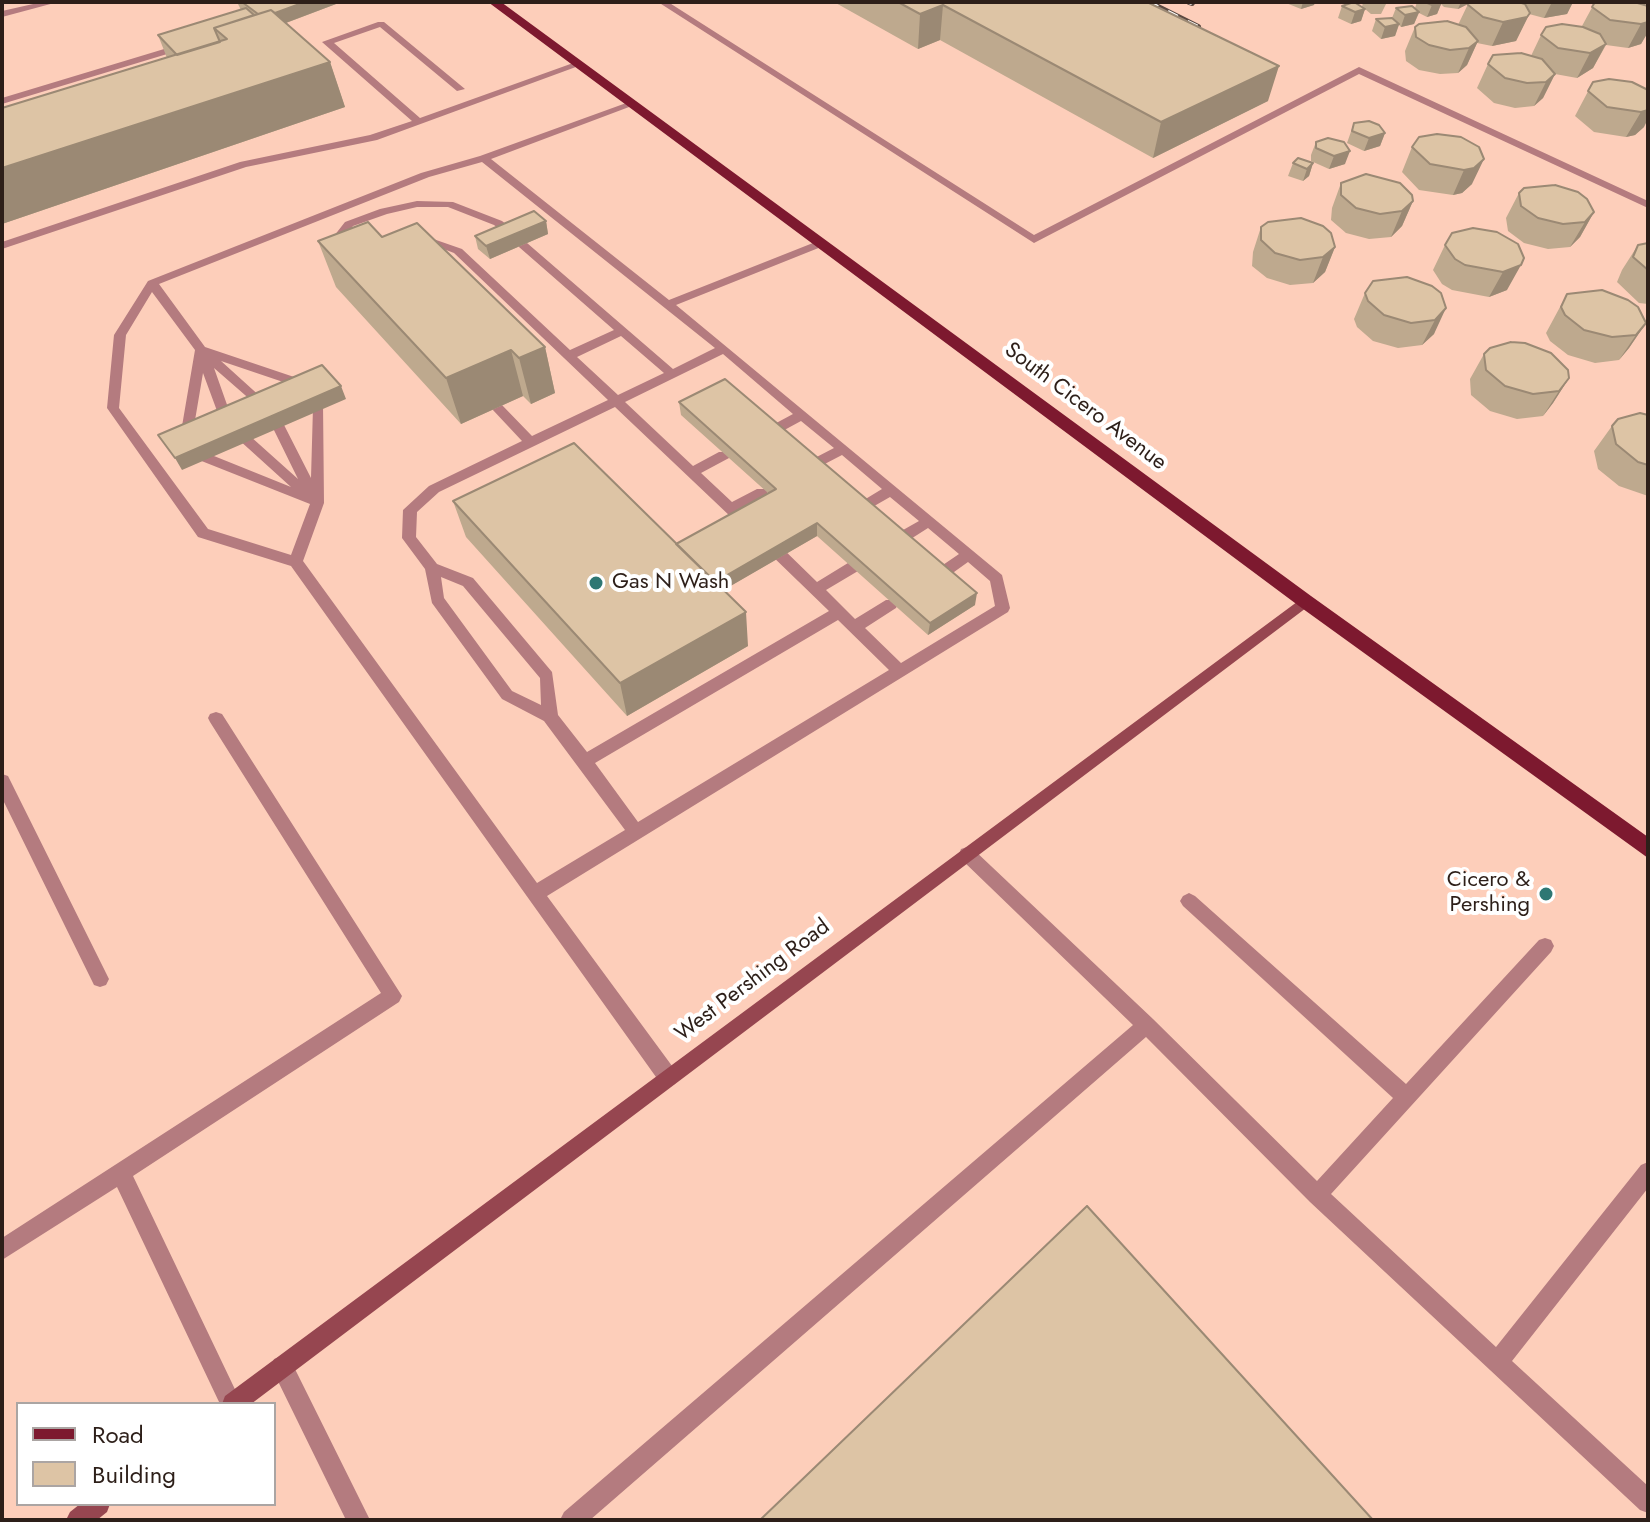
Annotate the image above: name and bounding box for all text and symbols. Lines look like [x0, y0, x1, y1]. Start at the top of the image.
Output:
street label: South Cicero Avenue [999, 337, 1171, 477]
place label: Gas N Wash [612, 570, 729, 596]
marker: Gas N Wash [587, 574, 605, 592]
place label: Cicero & Pershing [1447, 868, 1530, 920]
marker: Cicero & Pershing [1537, 885, 1555, 903]
street label: West Pershing Road [671, 914, 835, 1048]
legend [16, 1402, 276, 1506]
text: Road [92, 1417, 144, 1452]
text: Building [92, 1457, 176, 1492]

